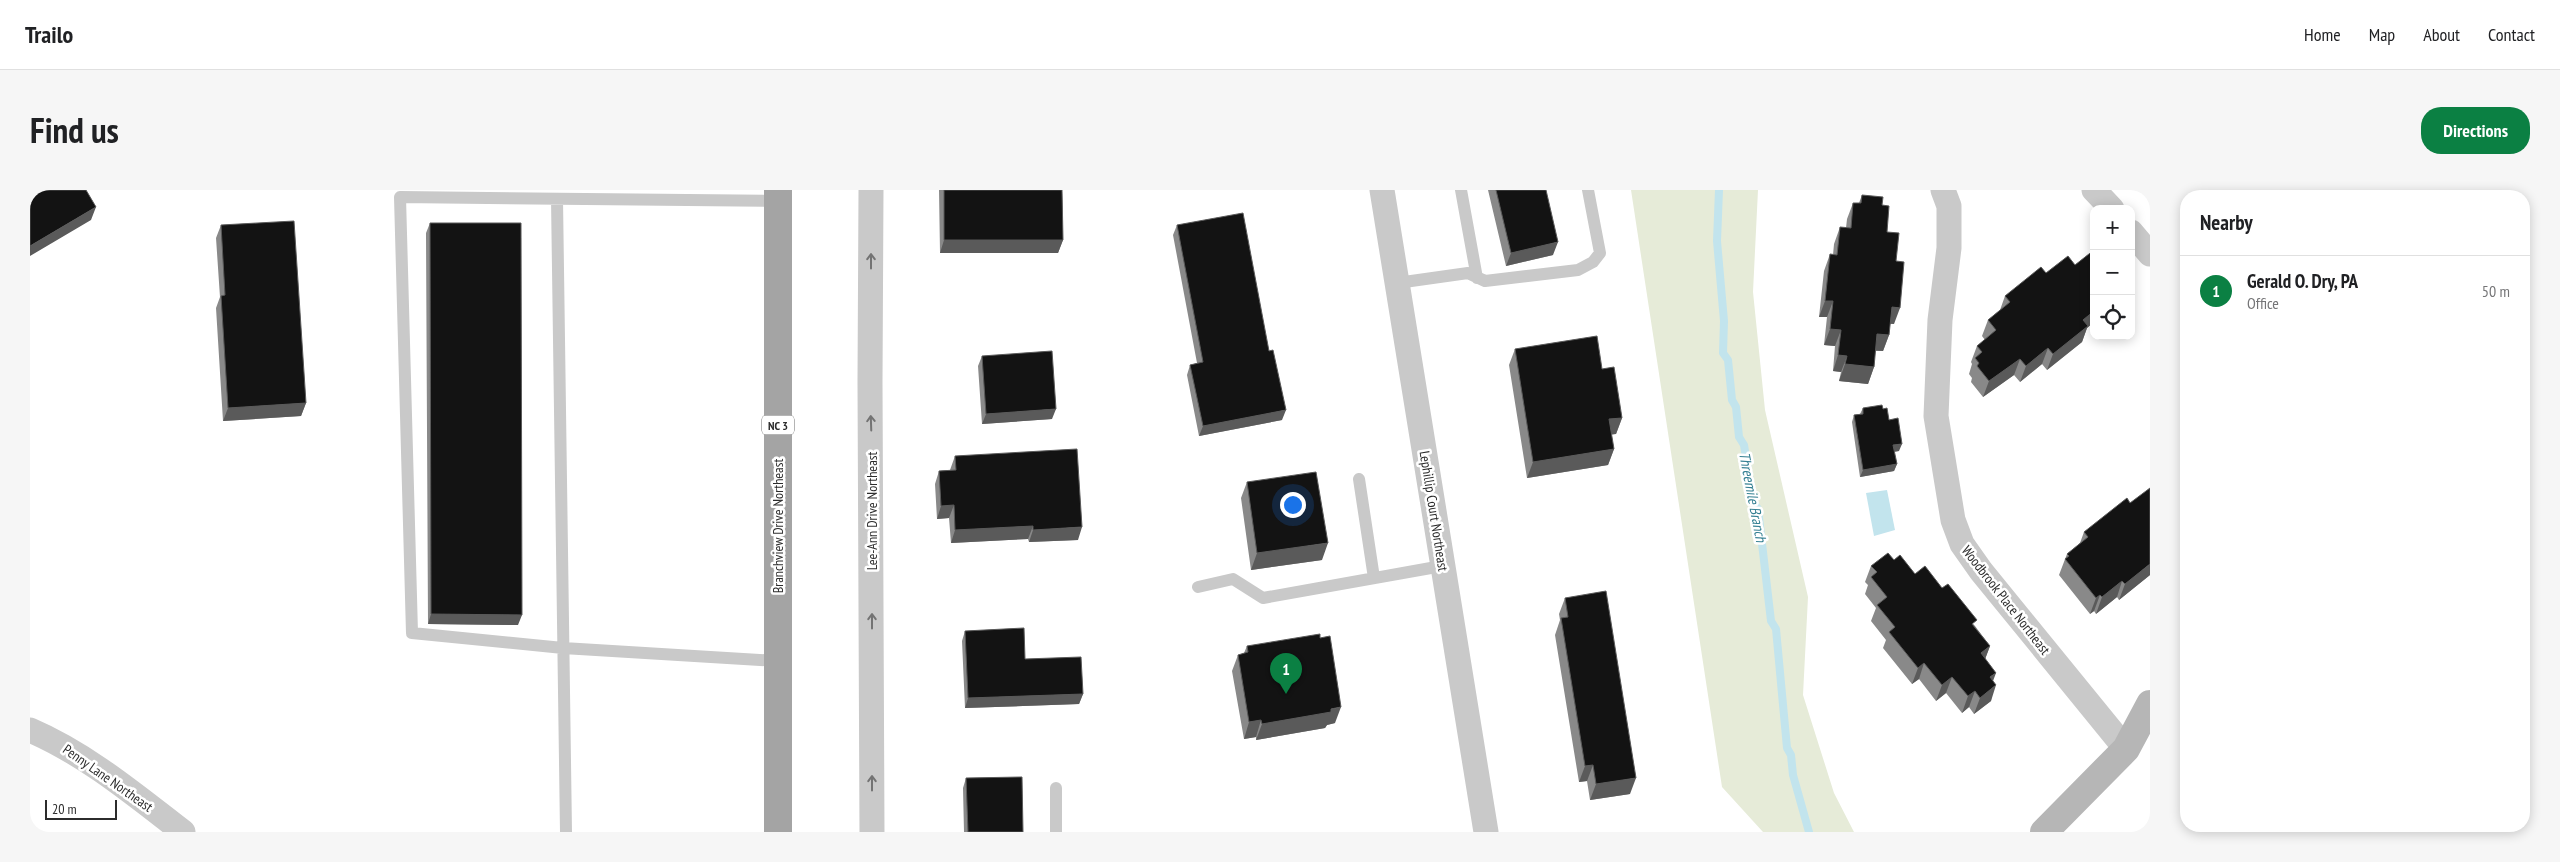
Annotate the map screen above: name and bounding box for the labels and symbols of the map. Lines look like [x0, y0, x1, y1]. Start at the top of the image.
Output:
one-way arrow [866, 253, 876, 270]
road number: NC 3 [762, 416, 794, 434]
one-way arrow [867, 416, 876, 432]
street label: Lephillip Court Northeast [1416, 449, 1452, 573]
water label: Threemile Branch [1735, 450, 1771, 545]
street label: Lee-Ann Drive Northeast [863, 452, 881, 570]
street label: Branchview Drive Northeast [769, 459, 787, 593]
your location [1280, 492, 1306, 518]
street label: Woodbrook Place Northeast [1958, 542, 2054, 658]
one-way arrow [867, 613, 877, 630]
pin: 1 [1270, 653, 1302, 694]
street label: Penny Lane Northeast [60, 740, 157, 816]
one-way arrow [867, 776, 877, 792]
scale bar [45, 797, 118, 820]

